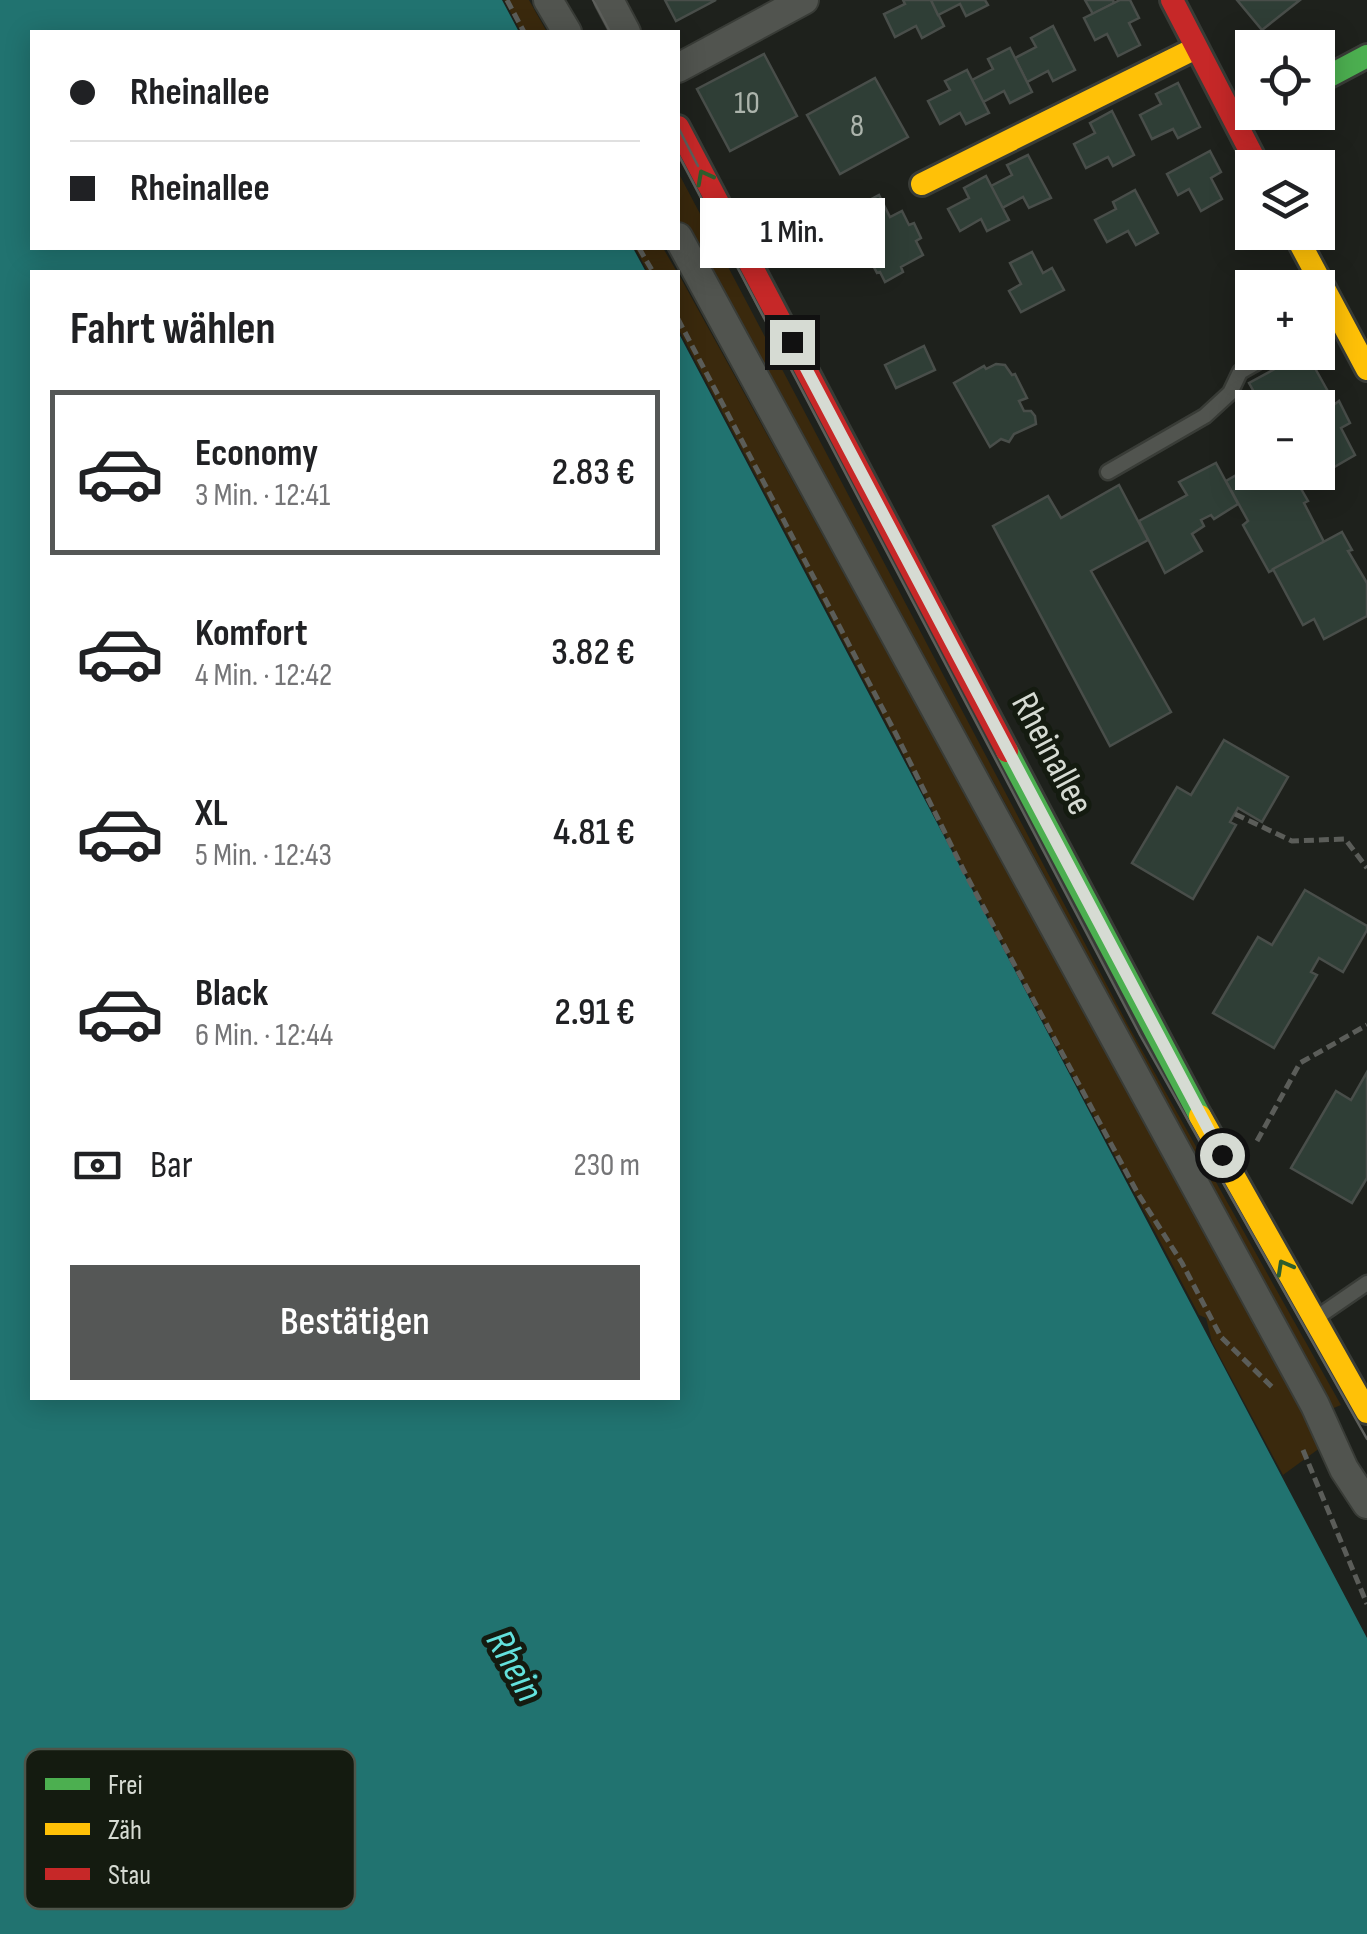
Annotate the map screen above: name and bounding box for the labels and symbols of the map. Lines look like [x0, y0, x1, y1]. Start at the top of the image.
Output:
house number: 10 [734, 84, 760, 123]
house number: 8 [850, 107, 864, 146]
one-way arrow [696, 169, 716, 187]
callout: 1 Min. [700, 197, 884, 267]
route end [770, 320, 815, 365]
street label: Rheinallee [1001, 685, 1103, 823]
route start [1200, 1133, 1245, 1178]
one-way arrow [1277, 1259, 1297, 1277]
water label: Rhein [475, 1622, 553, 1710]
legend [25, 1749, 355, 1909]
text: Frei [108, 1769, 143, 1802]
text: Zäh [108, 1814, 142, 1847]
text: Stau [108, 1859, 151, 1892]

